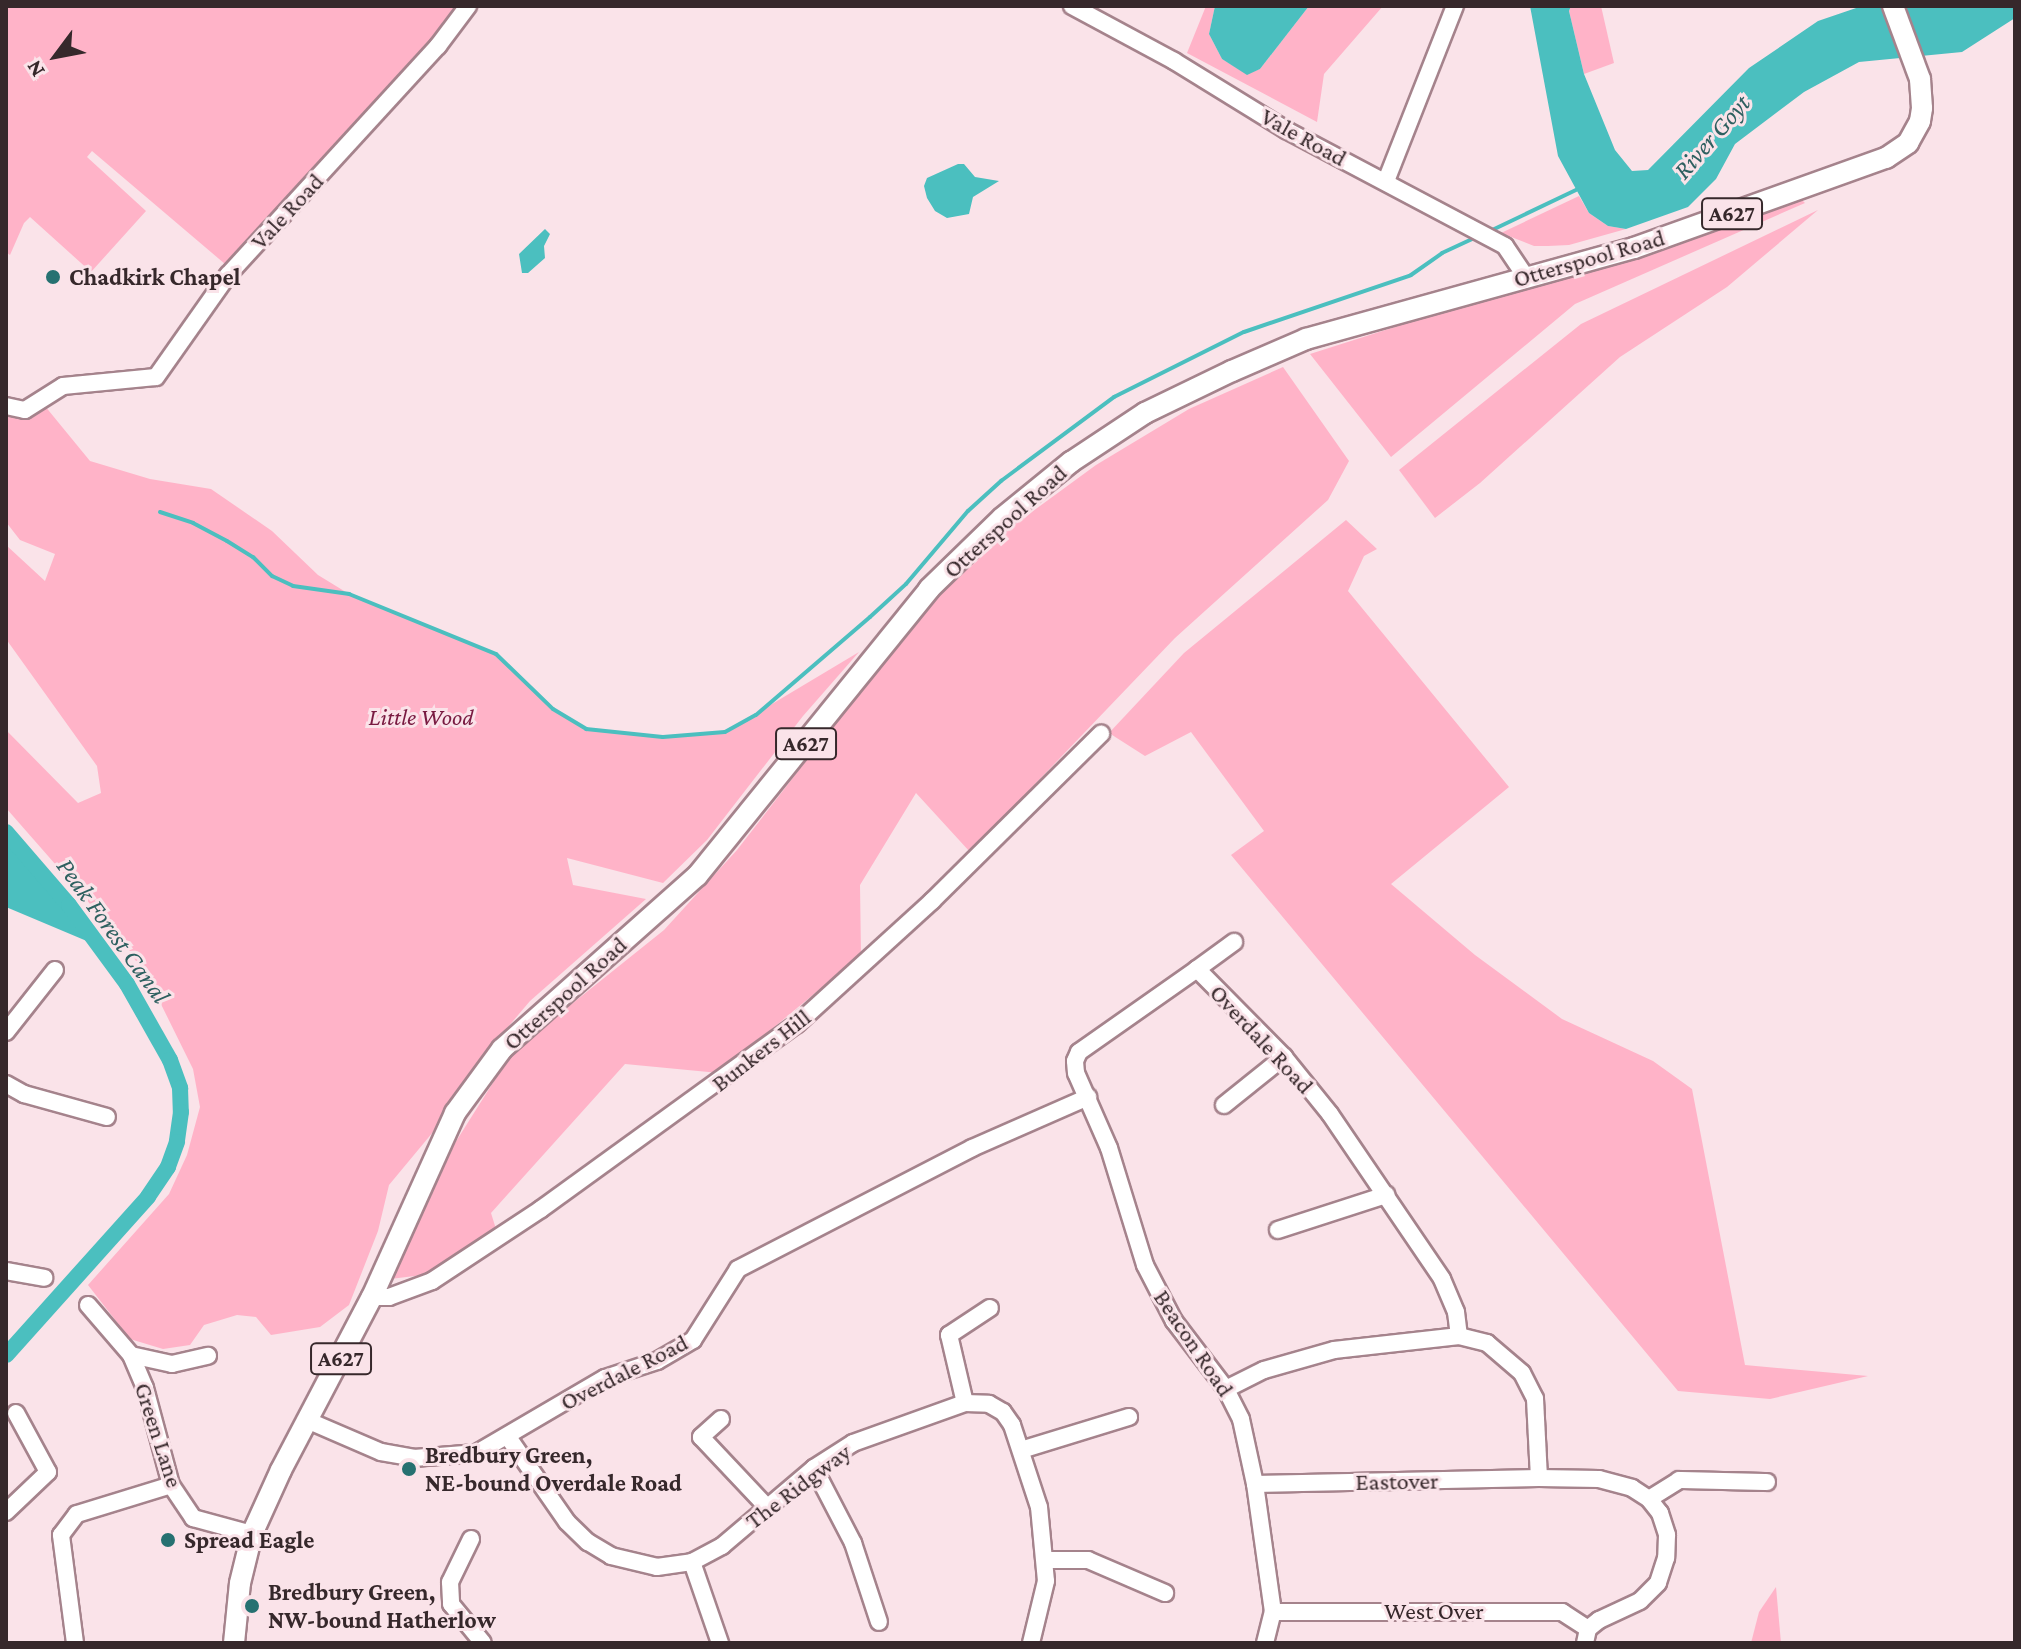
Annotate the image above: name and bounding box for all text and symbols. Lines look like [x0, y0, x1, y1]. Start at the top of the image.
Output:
north arrow [16, 16, 96, 96]
text: N [21, 56, 50, 82]
water label: River Goyt [1667, 88, 1757, 186]
street label: Vale Road [1256, 102, 1352, 172]
street label: Vale Road [245, 167, 329, 255]
road number: A627 [1700, 196, 1764, 232]
street label: Otterspool Road [1510, 223, 1668, 293]
place label: Chadkirk Chapel [69, 263, 241, 291]
marker: Chadkirk Chapel [44, 268, 62, 286]
street label: Otterspool Road [937, 458, 1073, 584]
park label: Little Wood [369, 703, 473, 731]
road number: A627 [774, 726, 838, 762]
water label: Peak Forest Canal [50, 852, 176, 1010]
street label: Otterspool Road [497, 930, 633, 1056]
street label: Overdale Road [1204, 978, 1320, 1100]
street label: Bunkers Hill [706, 1002, 816, 1098]
street label: Beacon Road [1148, 1284, 1240, 1402]
street label: Overdale Road [555, 1328, 693, 1416]
road number: A627 [309, 1341, 373, 1377]
street label: Green Lane [129, 1379, 189, 1491]
street label: The Ridgway [740, 1437, 856, 1535]
place label: Bredbury Green, NE-bound Overdale Road [425, 1441, 682, 1497]
marker: Bredbury Green, NE-bound Overdale Road [400, 1460, 418, 1478]
street label: Eastover [1355, 1466, 1439, 1496]
place label: Spread Eagle [184, 1526, 314, 1554]
marker: Spread Eagle [159, 1531, 177, 1549]
place label: Bredbury Green, NW-bound Hatherlow [268, 1578, 496, 1634]
marker: Bredbury Green, NW-bound Hatherlow [243, 1597, 261, 1615]
street label: West Over [1384, 1597, 1484, 1625]

